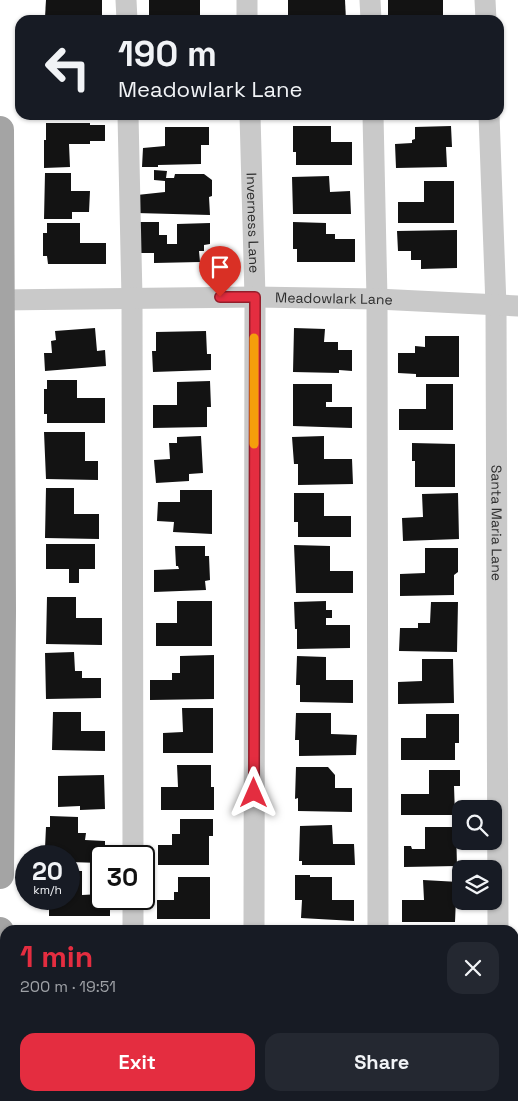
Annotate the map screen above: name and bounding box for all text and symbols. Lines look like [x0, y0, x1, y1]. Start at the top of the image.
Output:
text: 190 m [118, 32, 217, 76]
icon: left [35, 35, 100, 100]
text: Meadowlark Lane [118, 75, 303, 103]
street label: Inverness Lane [243, 172, 263, 273]
pin [199, 246, 241, 297]
icon: arrive [206, 253, 234, 281]
street label: Meadowlark Lane [275, 288, 393, 309]
street label: Santa Maria Lane [488, 465, 506, 581]
position arrow [227, 766, 279, 818]
map controls [452, 800, 502, 910]
button: search [452, 800, 502, 850]
speed limit sign: 30 [90, 845, 155, 910]
text: 20 [32, 855, 63, 887]
button: layers [452, 860, 502, 910]
text: km/h [33, 882, 62, 898]
text: 1 min [20, 937, 93, 976]
button: close [447, 942, 499, 994]
text: 200 m · 19:51 [20, 976, 116, 997]
button: Exit [20, 1033, 255, 1091]
button: Share [265, 1033, 499, 1091]

